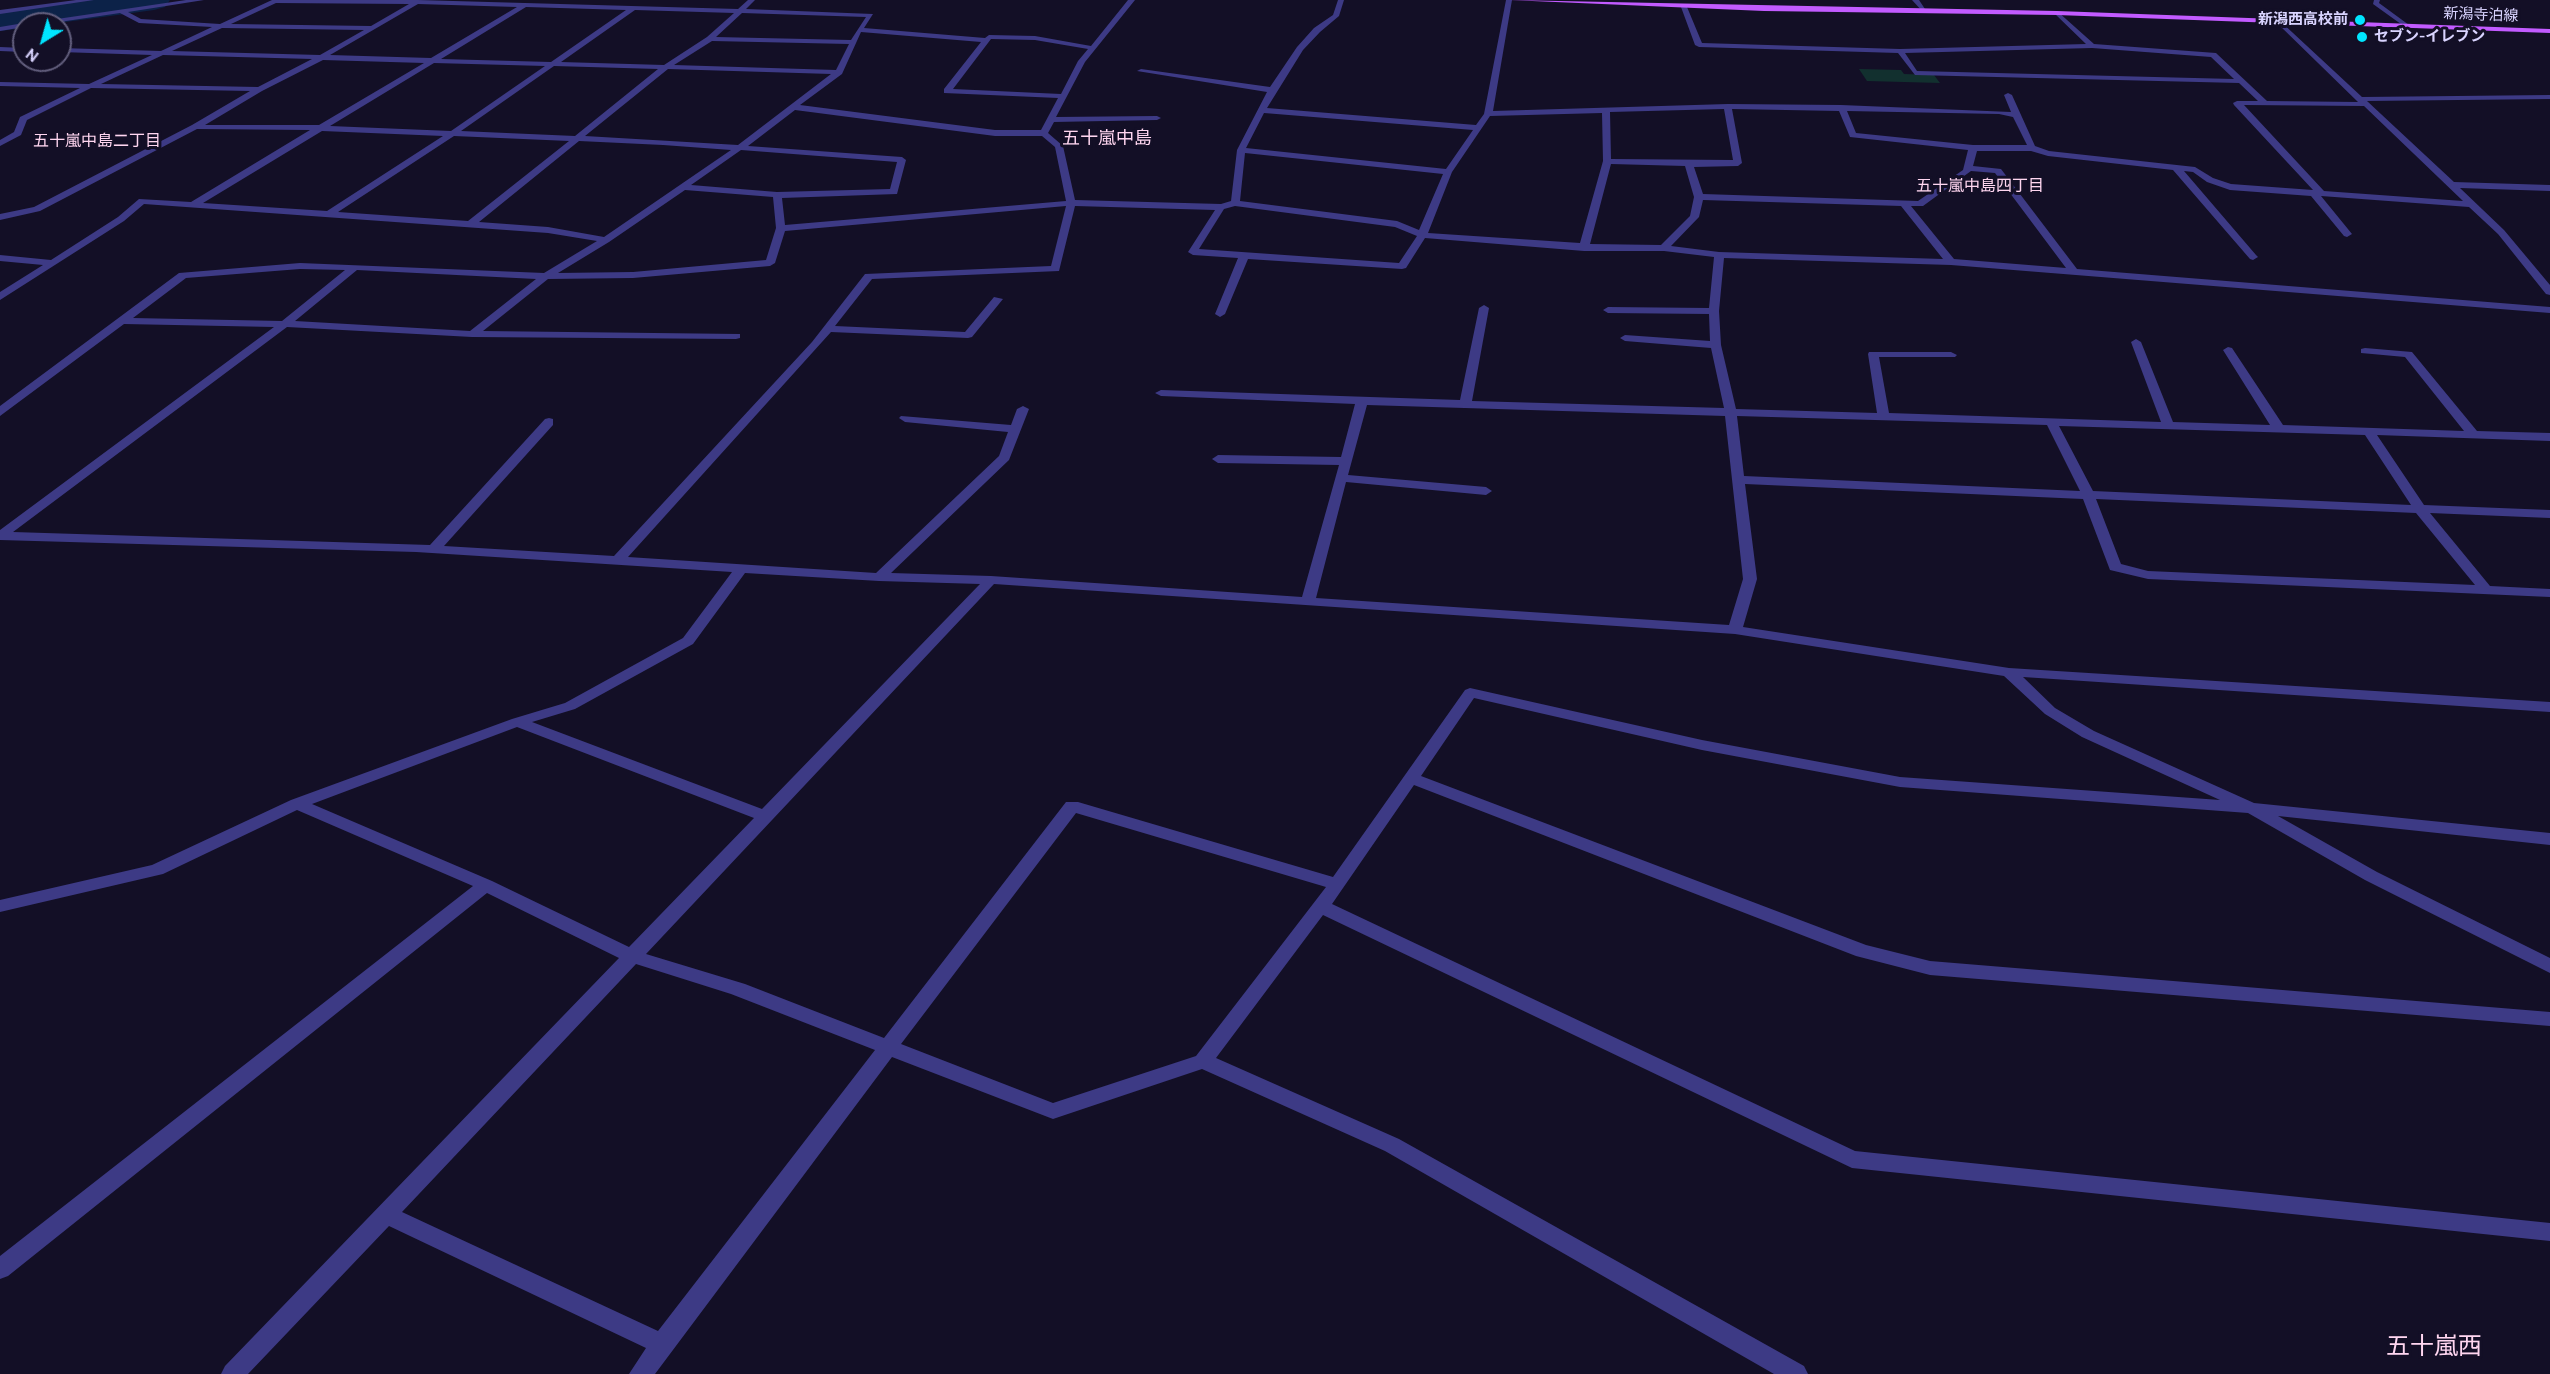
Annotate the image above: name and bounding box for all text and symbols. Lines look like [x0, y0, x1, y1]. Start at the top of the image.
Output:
street label: 新潟寺泊線 [2443, 5, 2519, 25]
place label: 新潟西高校前 [2258, 11, 2348, 29]
north arrow [12, 12, 72, 72]
marker: 新潟西高校前 [2353, 13, 2367, 27]
place label: セブン-イレブン [2374, 28, 2485, 46]
marker: セブン-イレブン [2355, 30, 2369, 44]
text: N [22, 44, 42, 66]
district label: 五十嵐中島 [1062, 128, 1152, 150]
district label: 五十嵐中島二丁目 [33, 131, 161, 151]
district label: 五十嵐中島四丁目 [1916, 176, 2044, 196]
district label: 五十嵐西 [2386, 1333, 2482, 1361]

